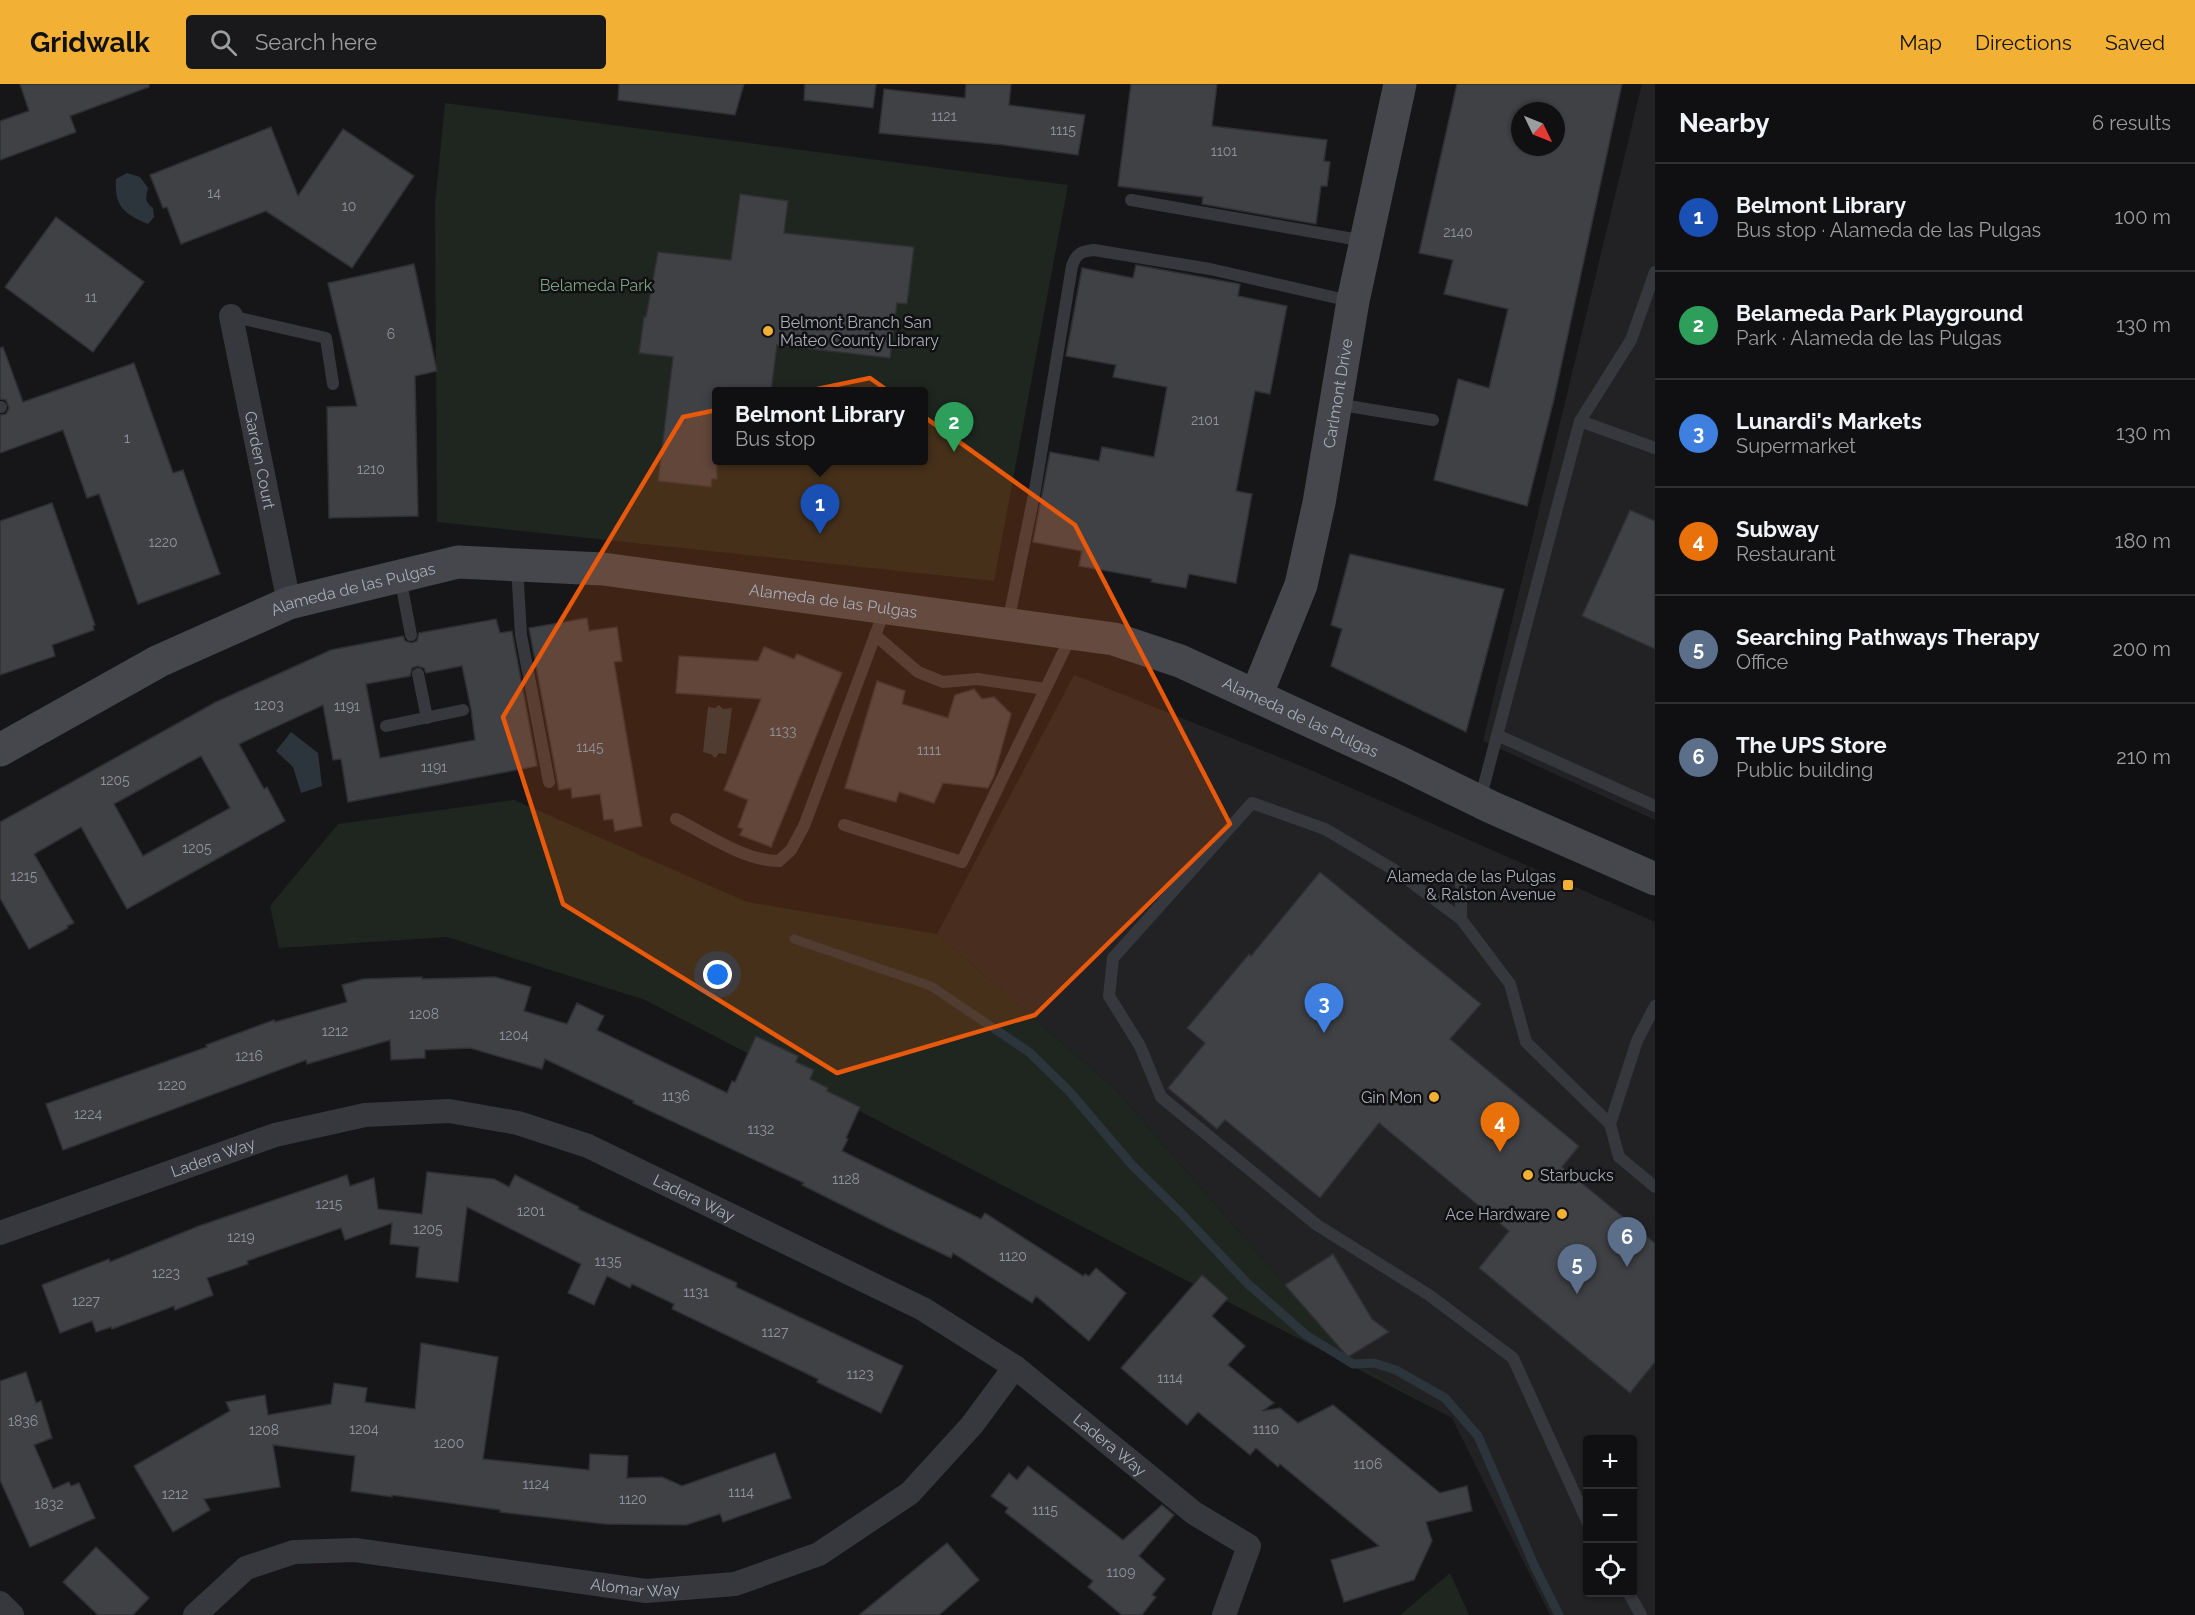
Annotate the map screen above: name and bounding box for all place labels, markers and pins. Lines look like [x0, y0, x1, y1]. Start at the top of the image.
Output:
place label: Belmont Branch San Mateo County Library [780, 313, 939, 350]
marker: Belmont Branch San Mateo County Library [761, 324, 775, 338]
pin: 2 [934, 402, 974, 452]
pin: 1 [800, 484, 840, 534]
place label: Alameda de las Pulgas & Ralston Avenue [1387, 867, 1556, 904]
marker: Alameda de las Pulgas & Ralston Avenue [1561, 878, 1575, 892]
pin: 3 [1304, 984, 1344, 1033]
place label: Gin Mon [1361, 1088, 1422, 1107]
marker: Gin Mon [1427, 1090, 1441, 1104]
pin: 4 [1480, 1102, 1520, 1152]
place label: Starbucks [1540, 1166, 1614, 1185]
marker: Starbucks [1521, 1168, 1535, 1182]
place label: Ace Hardware [1445, 1205, 1550, 1224]
marker: Ace Hardware [1555, 1207, 1569, 1221]
pin: 6 [1608, 1218, 1646, 1267]
pin: 5 [1558, 1244, 1596, 1294]

